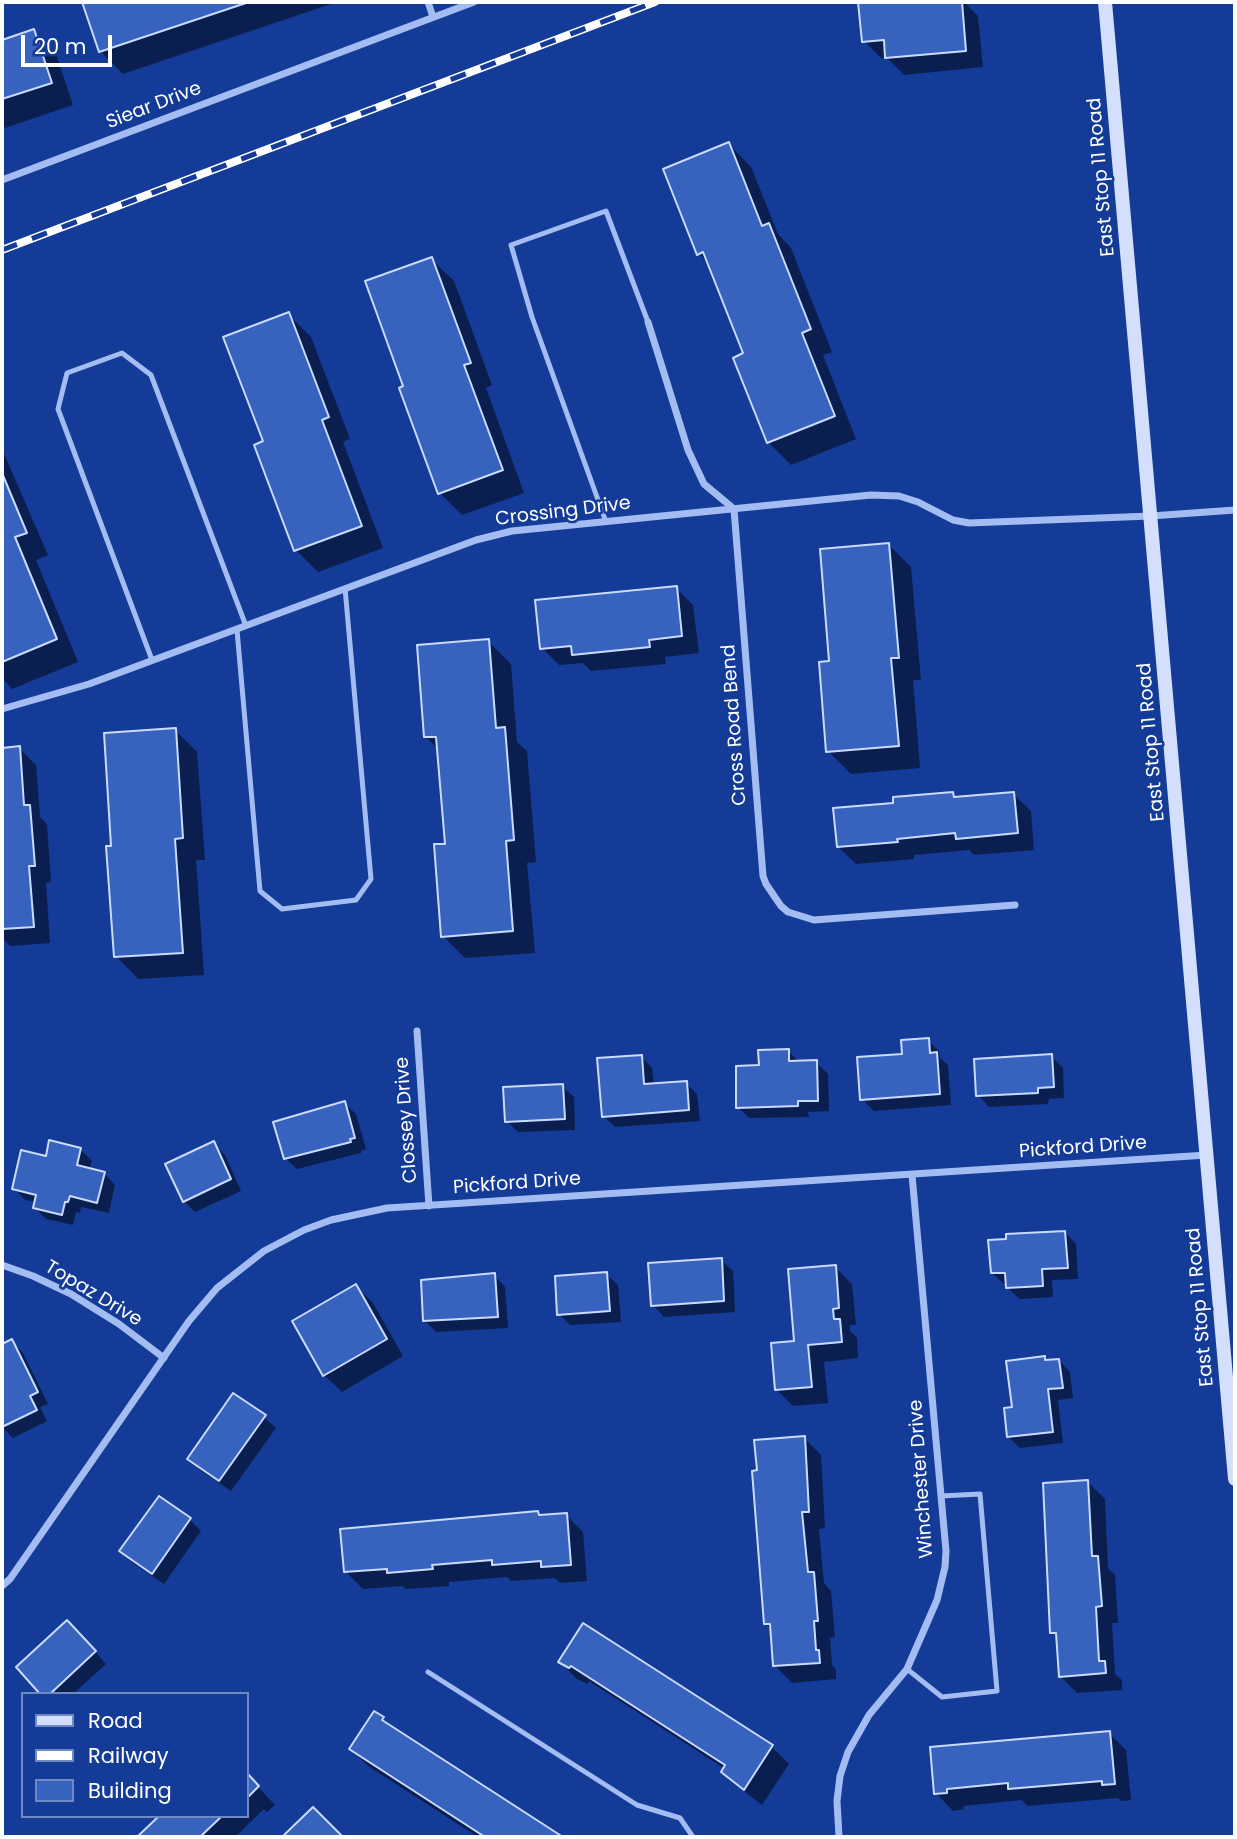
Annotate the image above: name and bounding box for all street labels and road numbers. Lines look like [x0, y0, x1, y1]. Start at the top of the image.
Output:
street label: Siear Drive [103, 77, 205, 135]
street label: East Stop 11 Road [1084, 97, 1120, 257]
street label: Crossing Drive [494, 492, 632, 532]
street label: Cross Road Bend [718, 644, 752, 806]
street label: East Stop 11 Road [1134, 662, 1170, 822]
street label: Clossey Drive [391, 1056, 423, 1184]
street label: Pickford Drive [1018, 1132, 1148, 1164]
street label: Pickford Drive [452, 1168, 582, 1200]
street label: East Stop 11 Road [1183, 1227, 1219, 1387]
street label: Topaz Drive [40, 1256, 146, 1332]
street label: Winchester Drive [905, 1399, 939, 1559]

